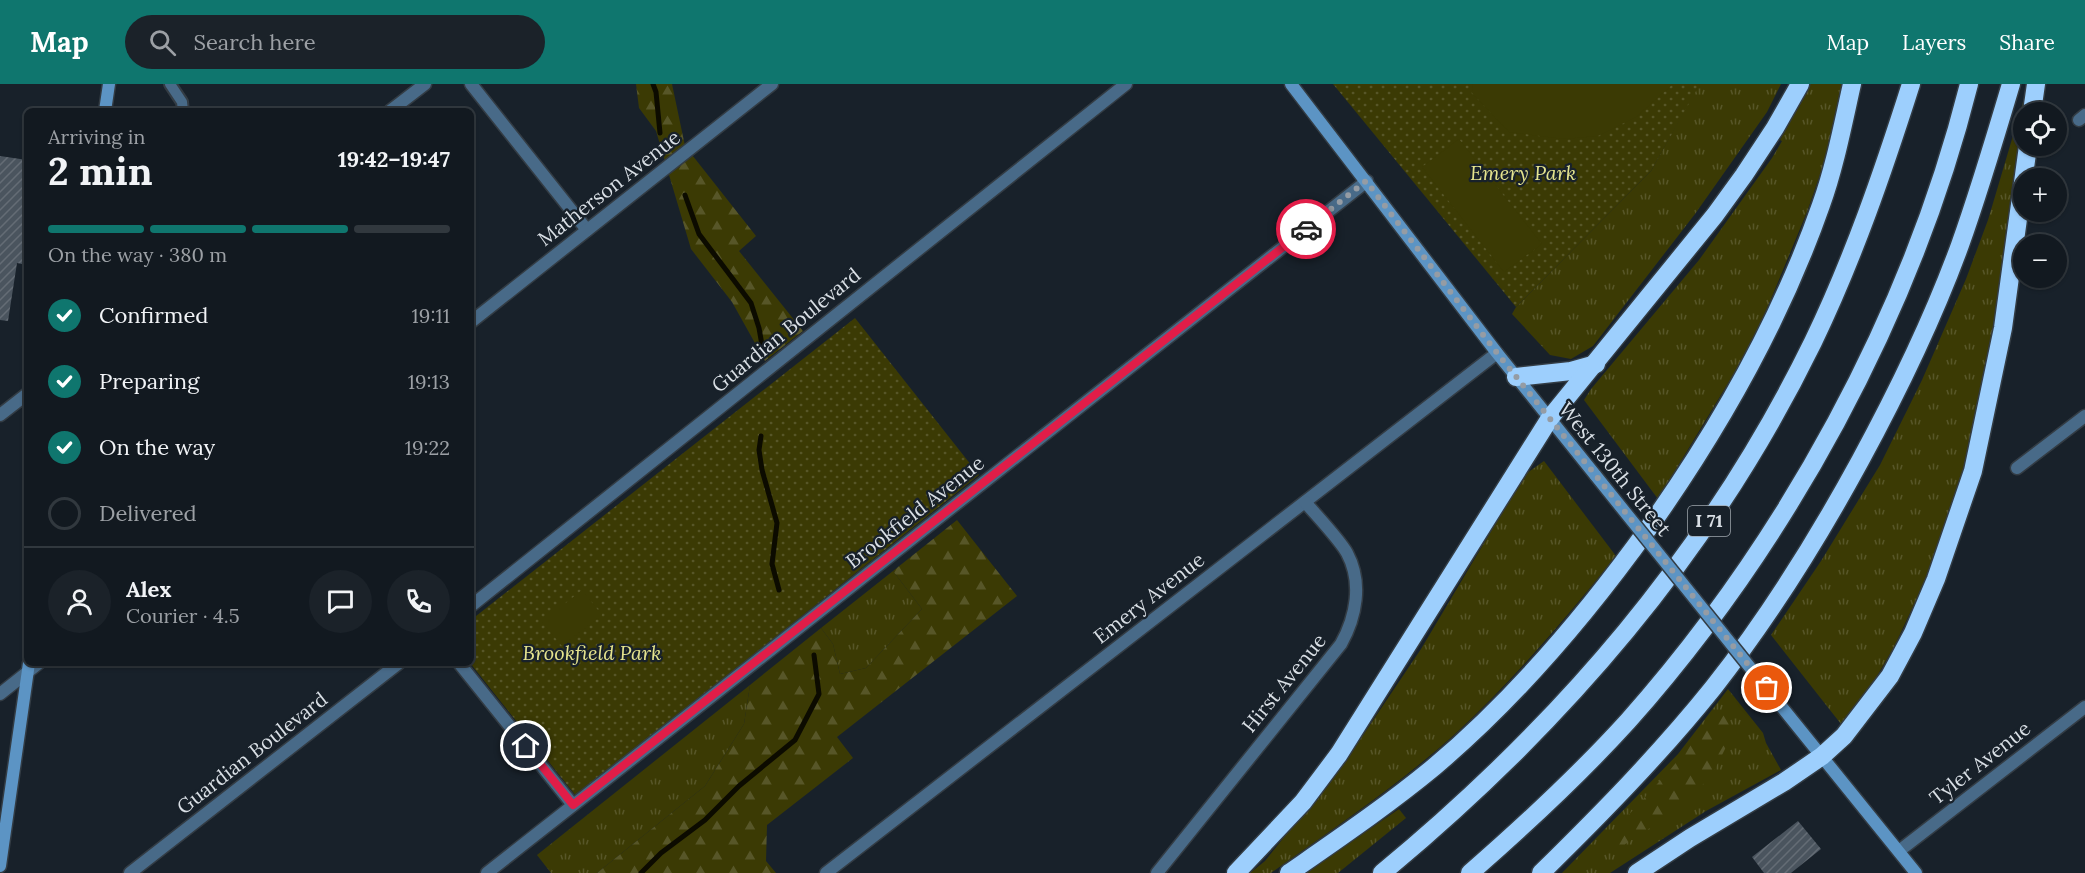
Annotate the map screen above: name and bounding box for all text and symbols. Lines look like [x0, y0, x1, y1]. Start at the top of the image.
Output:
search box [125, 15, 545, 69]
text: Map [30, 24, 89, 60]
icon: search [146, 26, 179, 59]
text: Search here [194, 28, 316, 56]
text: Map [1826, 29, 1869, 56]
text: Layers [1902, 29, 1966, 56]
text: Share [1999, 29, 2055, 56]
map controls [2013, 102, 2067, 288]
button: locate [2013, 102, 2067, 156]
text: Arriving in [48, 124, 145, 149]
street label: Matherson Avenue [532, 124, 685, 251]
text: 19:42–19:47 [338, 145, 450, 173]
text: 2 min [48, 146, 153, 196]
park label: Emery Park [1470, 160, 1576, 185]
button: + [2013, 168, 2067, 222]
courier [1276, 199, 1336, 259]
icon: car [1290, 213, 1323, 246]
button: − [2013, 234, 2067, 288]
text: On the way · 380 m [48, 242, 227, 267]
street label: Guardian Boulevard [706, 262, 865, 397]
icon: check [48, 299, 81, 332]
text: Confirmed [99, 301, 208, 329]
text: 19:11 [412, 303, 450, 328]
icon: check [48, 365, 81, 398]
text: Preparing [99, 367, 199, 395]
text: 19:13 [408, 369, 450, 394]
street label: West 130th Street [1554, 397, 1677, 541]
icon: check [48, 431, 81, 464]
text: On the way [99, 433, 215, 461]
text: 19:22 [405, 435, 450, 460]
street label: Brookfield Avenue [840, 450, 989, 573]
text: Delivered [99, 499, 197, 527]
road number: I 71 [1688, 506, 1730, 536]
street label: Emery Avenue [1088, 546, 1209, 649]
button: person [48, 570, 111, 633]
button: chat [309, 570, 372, 633]
button: phone [387, 570, 450, 633]
text: Alex [126, 575, 171, 603]
text: Courier · 4.5 [126, 603, 240, 628]
street label: Hirst Avenue [1236, 628, 1331, 737]
park label: Brookfield Park [523, 640, 661, 665]
pin [1741, 662, 1792, 713]
icon: bag [1750, 671, 1783, 704]
street label: Guardian Boulevard [171, 686, 332, 819]
street label: Tyler Avenue [1924, 715, 2035, 810]
pin [500, 720, 551, 771]
icon: home [509, 729, 542, 762]

